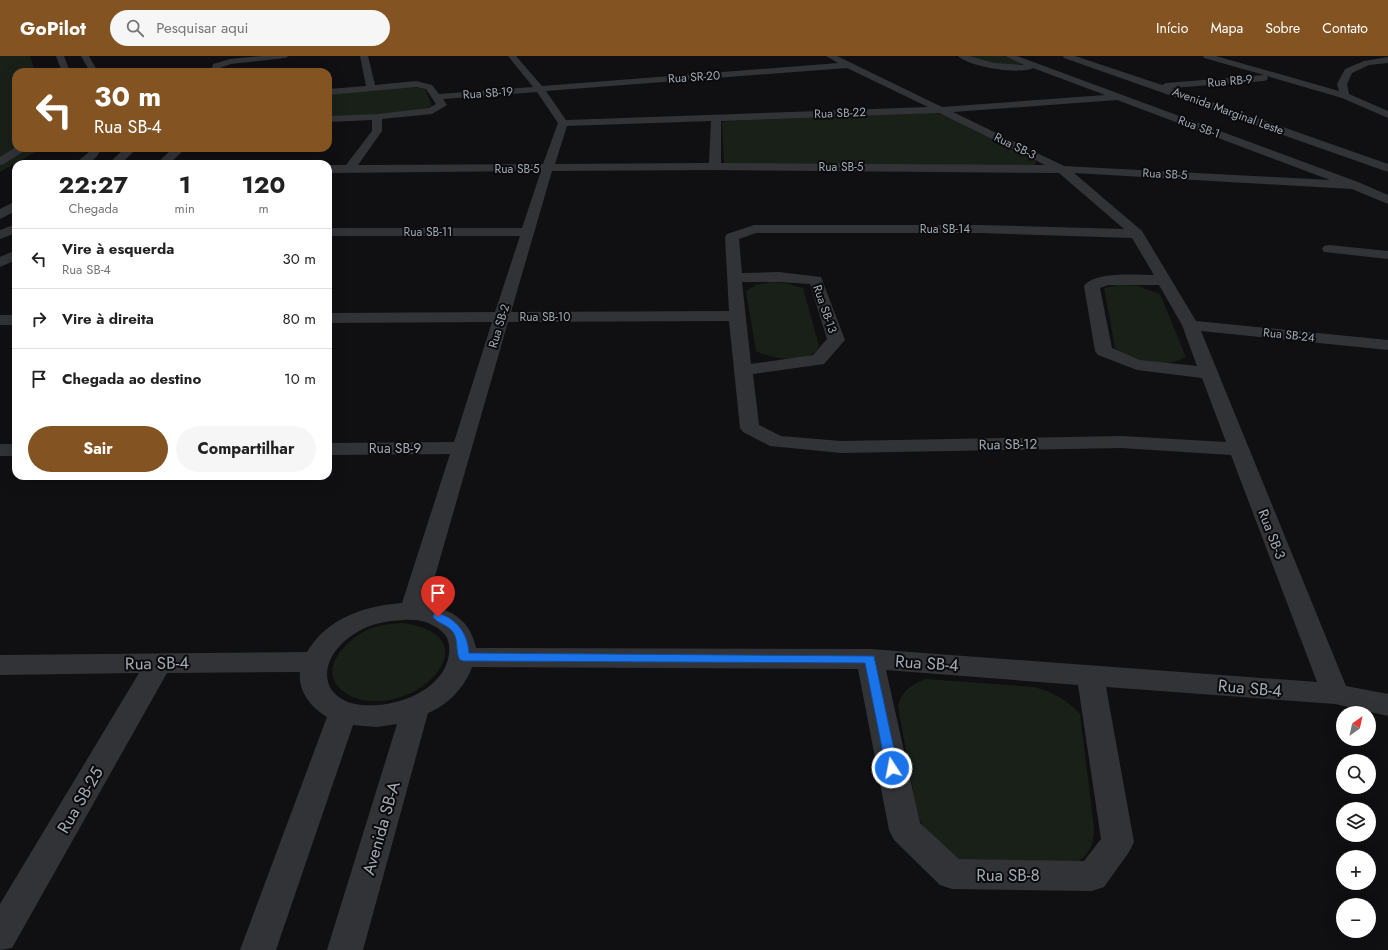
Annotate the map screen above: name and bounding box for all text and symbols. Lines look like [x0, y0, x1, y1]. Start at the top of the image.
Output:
search box [110, 10, 390, 46]
text: GoPilot [20, 15, 86, 42]
icon: search [124, 17, 146, 39]
text: Pesquisar aqui [156, 17, 248, 39]
text: Início [1156, 18, 1188, 38]
text: Mapa [1210, 18, 1243, 38]
text: Sobre [1265, 18, 1300, 38]
text: Contato [1322, 18, 1368, 38]
street label: Rua SR-20 [667, 66, 721, 88]
street label: Rua RB-9 [1207, 70, 1253, 92]
text: 30 m [94, 76, 161, 117]
street label: Rua SB-19 [462, 82, 514, 104]
street label: Avenida Marginal Leste [1170, 82, 1286, 140]
icon: left [28, 84, 80, 136]
street label: Rua SB-22 [814, 103, 866, 123]
street label: Rua SB-1 [1175, 111, 1223, 143]
text: Rua SB-4 [94, 114, 162, 140]
street label: Rua SB-3 [991, 128, 1039, 164]
street label: Rua SB-5 [819, 158, 864, 176]
street label: Rua SB-5 [495, 160, 540, 178]
street label: Rua SB-5 [1142, 164, 1188, 184]
text: 22:27 [59, 167, 128, 202]
text: 1 [179, 167, 191, 202]
text: 120 [242, 167, 285, 202]
text: Chegada [68, 199, 118, 218]
text: min [175, 199, 195, 218]
text: m [258, 199, 269, 218]
street label: Rua SB-14 [920, 220, 970, 238]
street label: Rua SB-11 [404, 223, 452, 241]
text: Vire à esquerda [62, 238, 174, 260]
icon: left [28, 248, 50, 270]
text: 30 m [283, 248, 316, 270]
text: Rua SB-4 [62, 260, 111, 279]
street label: Rua SB-13 [808, 282, 842, 336]
street label: Rua SB-2 [484, 302, 514, 350]
icon: right [28, 308, 50, 330]
text: Vire à direita [62, 308, 154, 330]
text: 80 m [283, 308, 316, 330]
street label: Rua SB-10 [520, 308, 570, 326]
street label: Rua SB-24 [1262, 323, 1316, 347]
icon: arrive [28, 368, 50, 390]
text: Chegada ao destino [62, 368, 201, 390]
text: 10 m [284, 368, 316, 390]
button: Sair [28, 426, 168, 472]
button: Compartilhar [176, 426, 316, 472]
street label: Rua SB-12 [978, 433, 1038, 455]
street label: Rua SB-9 [369, 438, 421, 458]
street label: Rua SB-3 [1253, 506, 1291, 562]
pin [421, 576, 455, 617]
icon: arrive [427, 582, 449, 604]
street label: Rua SB-4 [894, 649, 960, 677]
street label: Rua SB-4 [125, 650, 189, 676]
street label: Rua SB-4 [1217, 673, 1283, 703]
north arrow [1336, 706, 1376, 746]
map controls [1336, 706, 1376, 938]
position arrow [871, 747, 913, 789]
button: search [1336, 754, 1376, 794]
street label: Rua SB-25 [51, 762, 109, 838]
street label: Avenida SB-A [356, 778, 406, 878]
button: layers [1336, 802, 1376, 842]
button: + [1336, 850, 1376, 890]
street label: Rua SB-8 [976, 863, 1040, 887]
button: − [1336, 898, 1376, 938]

